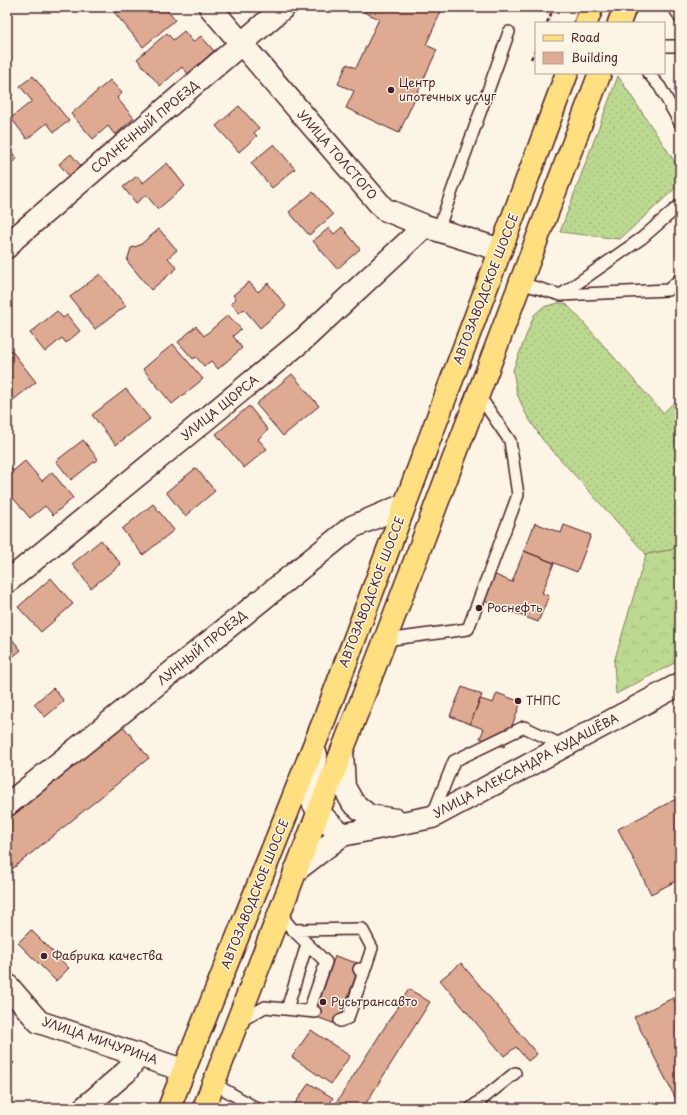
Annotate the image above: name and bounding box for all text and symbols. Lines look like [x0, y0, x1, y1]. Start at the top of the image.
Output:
legend [535, 22, 665, 74]
text: Road [571, 28, 600, 46]
text: Building [571, 48, 618, 66]
place label: Центр ипотечных услуг [399, 73, 497, 105]
street label: СОЛНЕЧНЫЙ ПРОЕЗД [86, 76, 202, 177]
marker: Центр ипотечных услуг [386, 85, 396, 95]
street label: УЛИЦА ТОЛСТОГО [294, 106, 382, 203]
street label: АВТОЗАВОДСКОЕ ШОССЕ [448, 211, 522, 367]
street label: УЛИЦА ЩОРСА [177, 370, 262, 444]
street label: АВТОЗАВОДСКОЕ ШОССЕ [334, 514, 408, 670]
place label: Роснефть [487, 598, 543, 616]
marker: Роснефть [474, 603, 484, 613]
street label: ЛУННЫЙ ПРОЕЗД [153, 606, 250, 689]
place label: ТНПС [526, 691, 561, 709]
marker: ТНПС [513, 696, 523, 706]
street label: УЛИЦА АЛЕКСАНДРА КУДАШЁВА [430, 708, 622, 822]
street label: АВТОЗАВОДСКОЕ ШОССЕ [216, 816, 292, 971]
place label: Фабрика качества [52, 946, 163, 964]
marker: Фабрика качества [39, 951, 49, 961]
place label: Русьтрансавто [331, 992, 418, 1010]
marker: Русьтрансавто [318, 997, 328, 1007]
street label: УЛИЦА МИЧУРИНА [40, 1012, 160, 1068]

